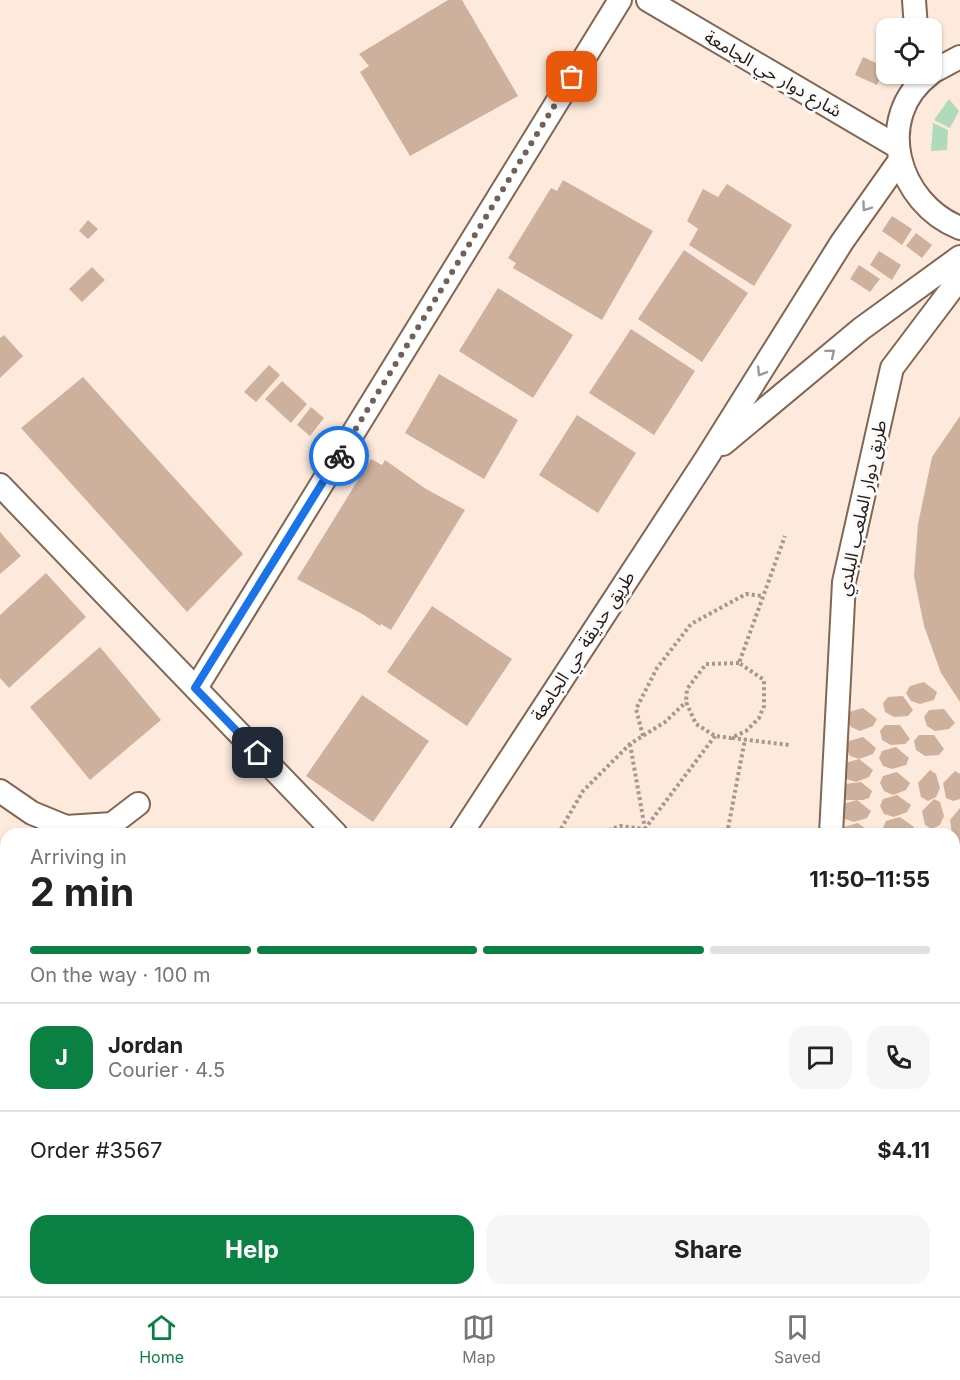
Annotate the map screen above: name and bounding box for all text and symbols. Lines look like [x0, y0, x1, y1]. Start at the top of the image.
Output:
map controls [876, 18, 942, 84]
button: locate [876, 18, 942, 84]
street label: شارع دوار حي الجامعة [699, 26, 846, 125]
pin [546, 51, 597, 102]
icon: bag [555, 60, 588, 93]
one-way arrow [862, 201, 873, 212]
one-way arrow [824, 350, 835, 361]
one-way arrow [757, 365, 768, 376]
street label: طريق دوار الملعب البلدي [833, 418, 893, 598]
courier [309, 426, 369, 486]
icon: bike [323, 440, 356, 473]
street label: طريق حديقة حي الجامعة [526, 567, 641, 726]
pin [232, 727, 283, 778]
icon: home [241, 736, 274, 769]
text: Arriving in [30, 845, 127, 869]
text: 11:50–11:55 [809, 866, 930, 892]
text: 2 min [30, 868, 134, 915]
text: On the way · 100 m [30, 963, 210, 987]
button: chat [789, 1026, 852, 1089]
button: phone [867, 1026, 930, 1089]
text: Jordan [108, 1032, 183, 1058]
text: J [55, 1044, 68, 1070]
text: Courier · 4.5 [108, 1058, 225, 1082]
text: Order #3567 [30, 1137, 163, 1163]
text: $4.11 [877, 1137, 930, 1163]
button: Help [30, 1215, 474, 1284]
button: Share [486, 1215, 930, 1284]
tab: Home [139, 1311, 184, 1367]
tab: Map [462, 1311, 496, 1367]
tab: Saved [774, 1311, 821, 1367]

